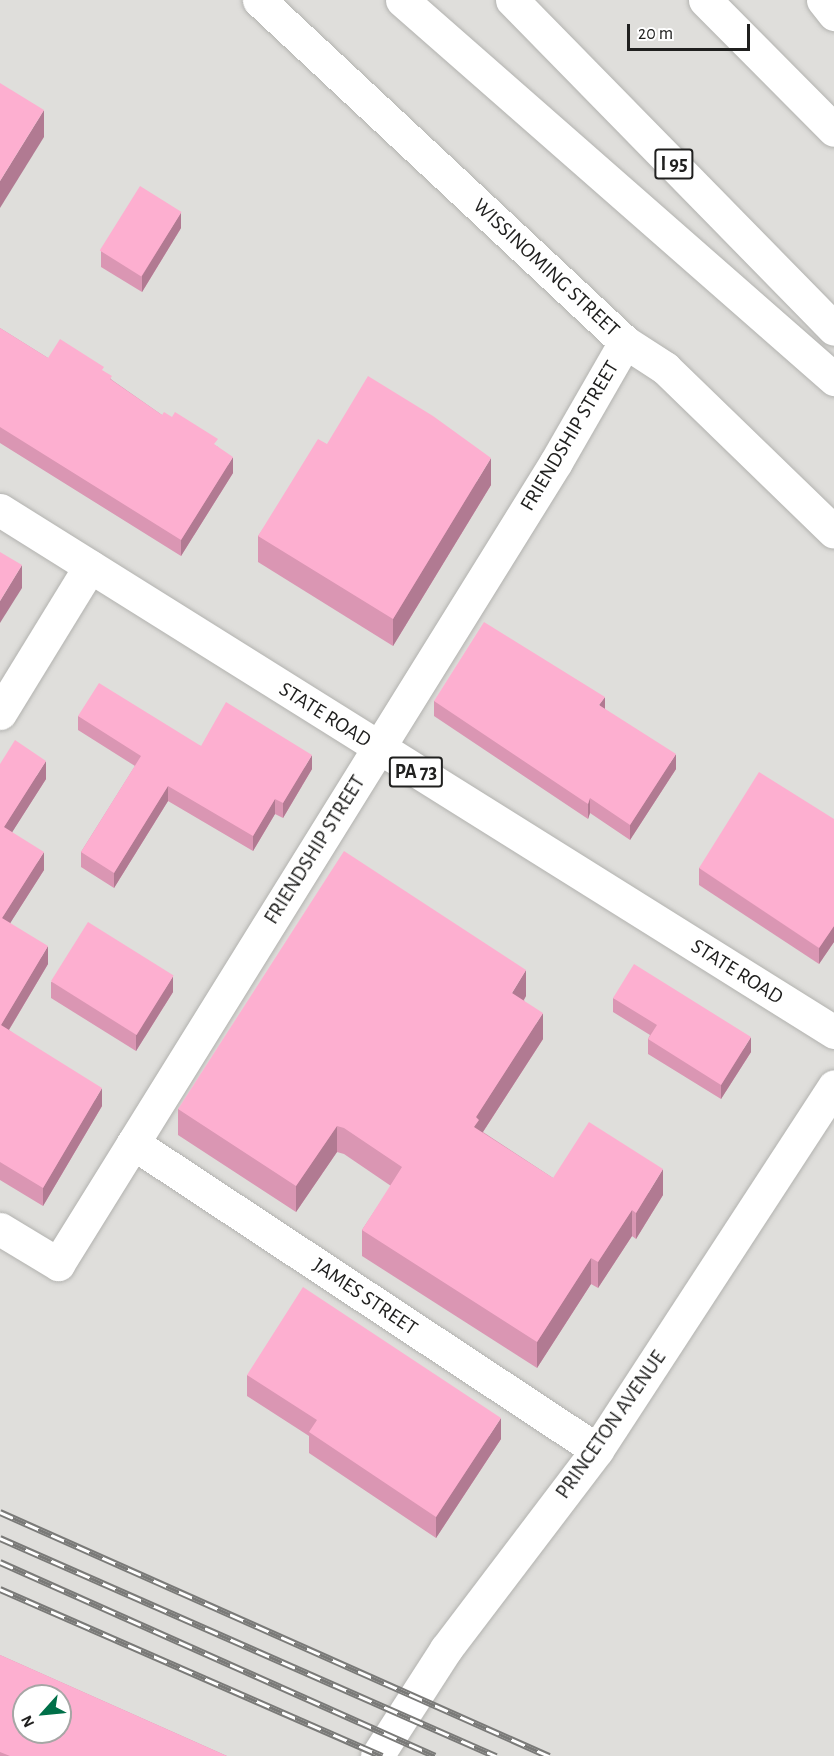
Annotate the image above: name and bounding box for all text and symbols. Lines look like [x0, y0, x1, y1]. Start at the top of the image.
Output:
scale bar [630, 12, 753, 50]
text: 20 m [638, 25, 673, 43]
road number: I 95 [653, 147, 695, 181]
street label: WISSINOMING STREET [467, 193, 625, 343]
street label: FRIENDSHIP STREET [515, 356, 625, 516]
street label: STATE ROAD [274, 677, 376, 753]
road number: PA 73 [388, 755, 444, 789]
street label: FRIENDSHIP STREET [259, 771, 371, 929]
street label: STATE ROAD [686, 934, 788, 1010]
street label: JAMES STREET [308, 1253, 422, 1341]
street label: PRINCETON AVENUE [550, 1346, 672, 1504]
north arrow [12, 1684, 72, 1744]
text: N [18, 1713, 37, 1730]

